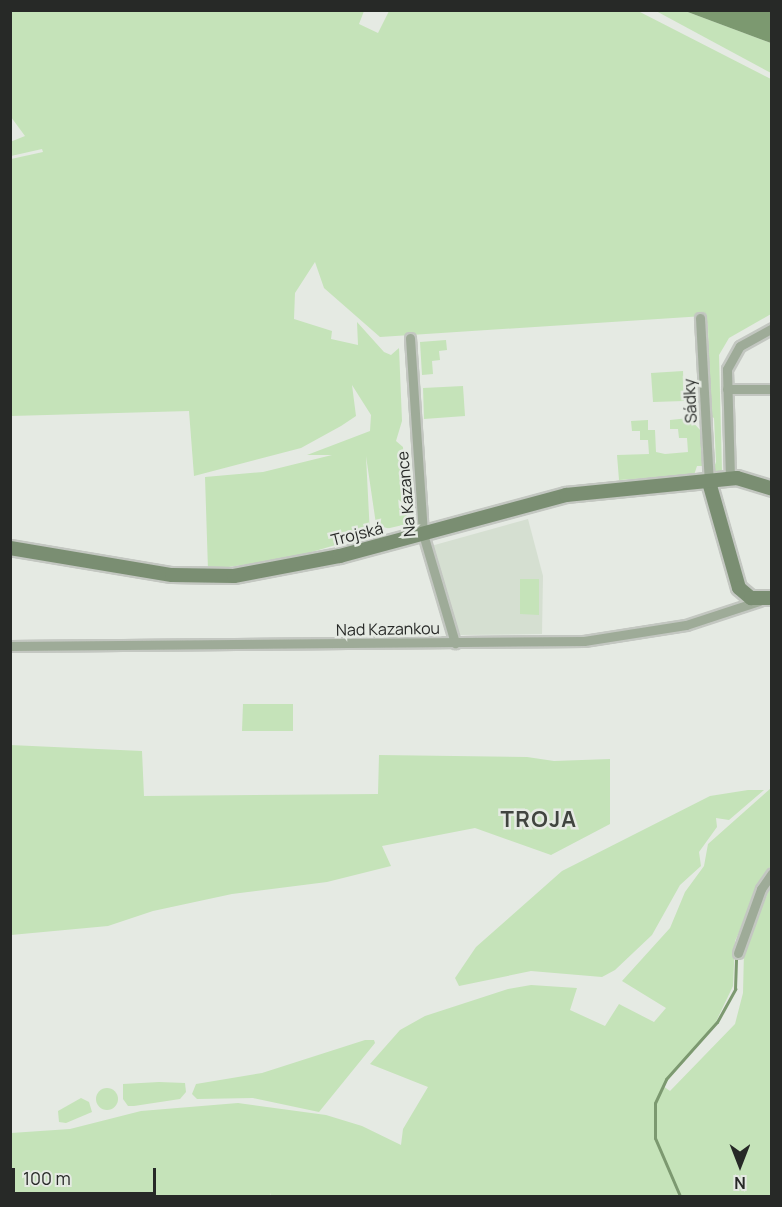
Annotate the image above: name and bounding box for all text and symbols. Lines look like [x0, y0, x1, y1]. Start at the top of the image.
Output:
street label: Sádky [679, 378, 701, 424]
street label: Na Kazance [393, 450, 419, 538]
street label: Trojská [329, 518, 385, 550]
street label: Nad Kazankou [336, 618, 440, 640]
district label: TROJA [500, 807, 578, 833]
north arrow [710, 1135, 770, 1195]
scale bar [15, 1156, 159, 1194]
text: 100 m [23, 1166, 71, 1190]
text: N [734, 1172, 746, 1194]

